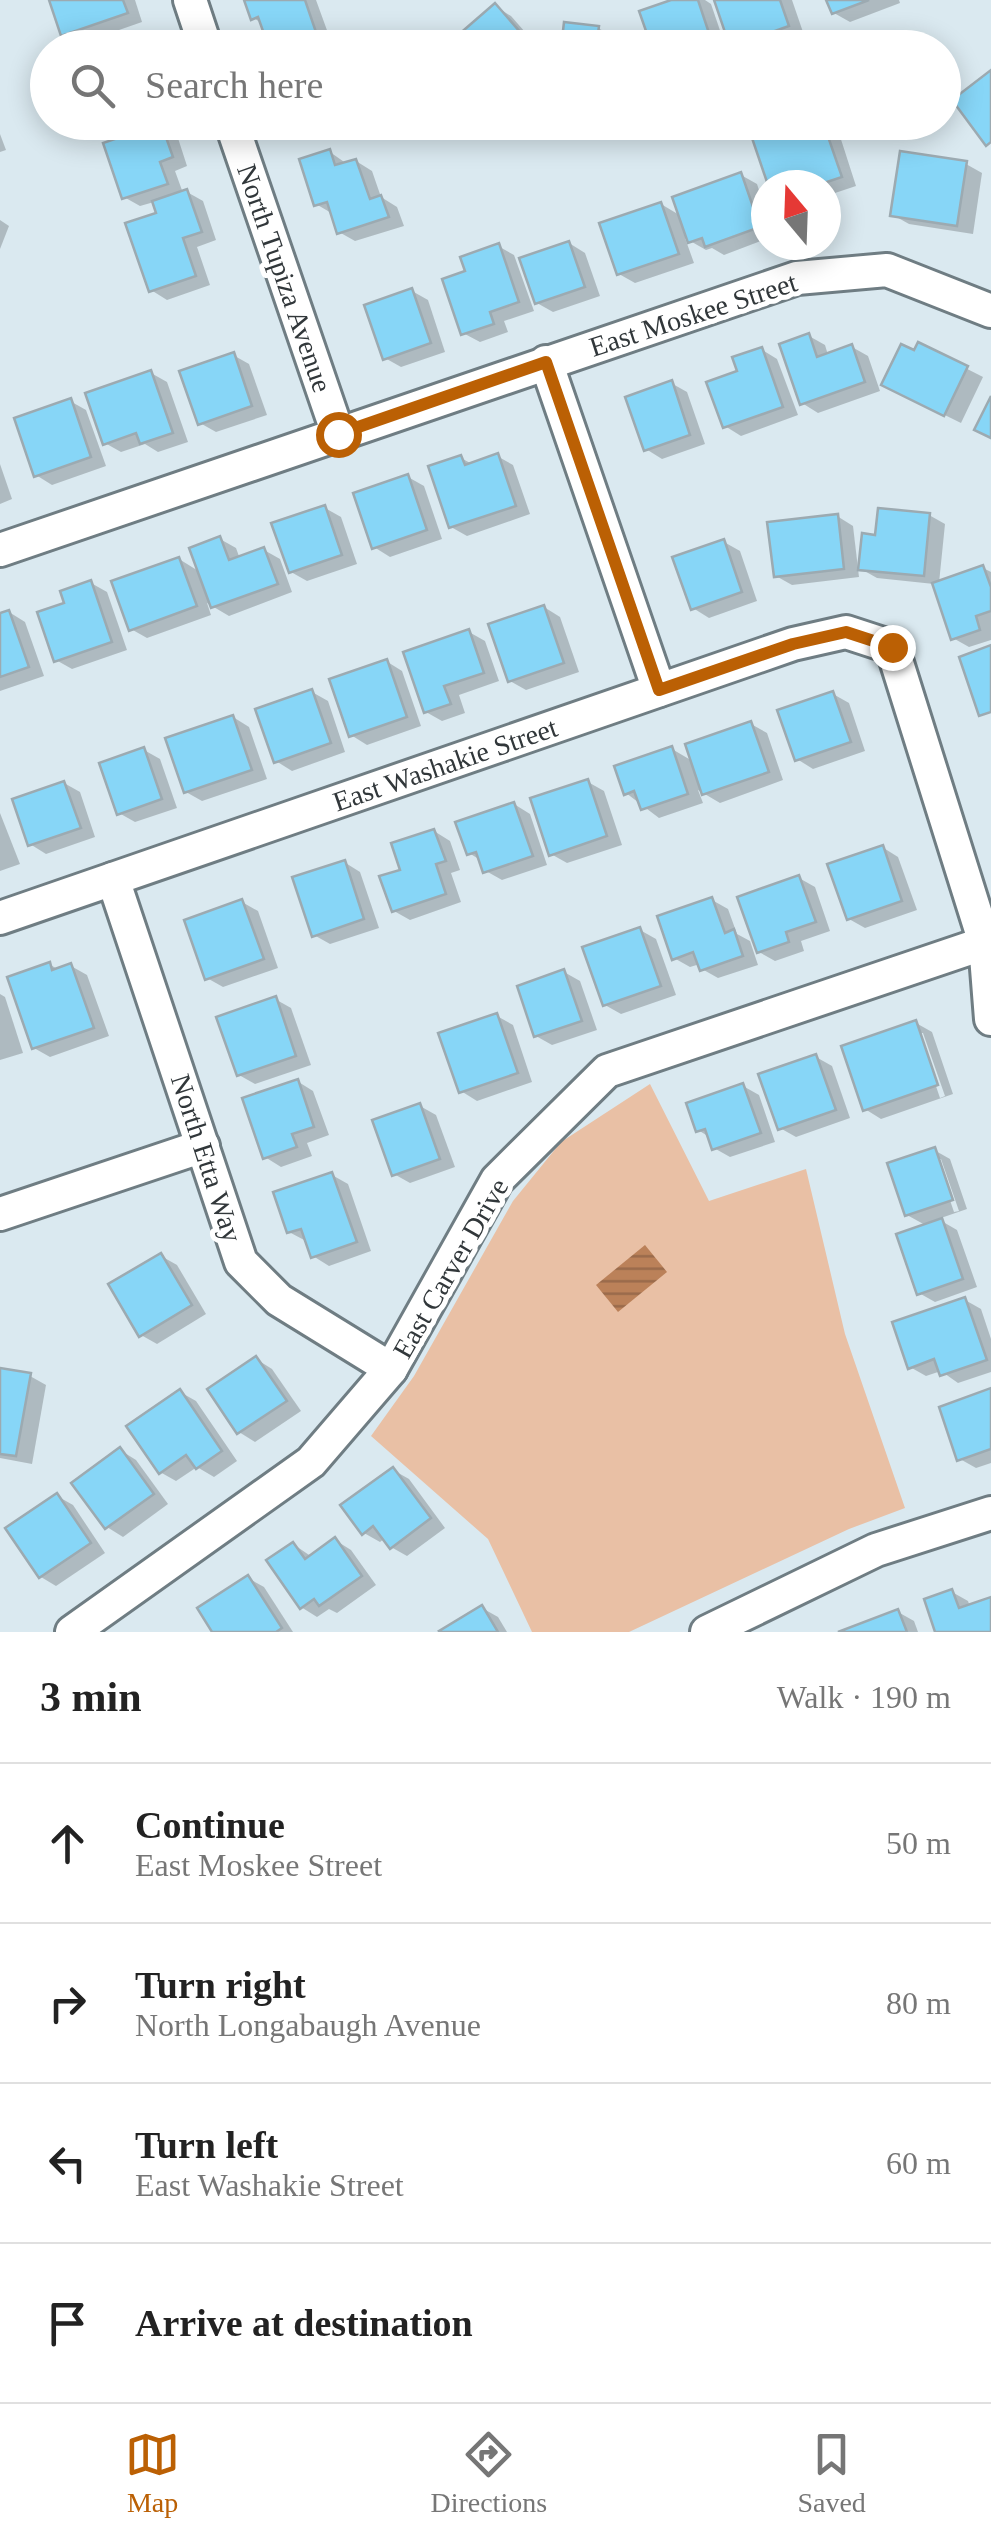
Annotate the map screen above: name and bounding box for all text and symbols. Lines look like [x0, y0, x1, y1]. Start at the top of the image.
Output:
search box [30, 30, 961, 140]
icon: search [65, 58, 120, 113]
text: Search here [145, 64, 323, 106]
street label: North Tupiza Avenue [231, 160, 338, 396]
north arrow [751, 170, 841, 260]
street label: East Moskee Street [586, 266, 801, 363]
route start [316, 412, 362, 458]
route end [870, 625, 916, 671]
street label: East Washakie Street [329, 711, 562, 817]
street label: North Etta Way [165, 1070, 248, 1246]
street label: East Carver Drive [386, 1173, 514, 1364]
text: 3 min [40, 1674, 142, 1720]
text: Walk · 190 m [777, 1679, 951, 1715]
text: Continue [135, 1804, 285, 1846]
icon: ahead [40, 1816, 95, 1871]
text: 50 m [886, 1825, 951, 1861]
text: East Moskee Street [135, 1847, 382, 1883]
text: Turn right [135, 1964, 306, 2006]
icon: right [40, 1976, 95, 2031]
text: 80 m [886, 1985, 951, 2021]
text: North Longabaugh Avenue [135, 2007, 481, 2043]
text: Turn left [135, 2124, 278, 2166]
icon: left [40, 2136, 95, 2191]
text: 60 m [886, 2145, 951, 2181]
text: East Washakie Street [135, 2167, 404, 2203]
icon: arrive [40, 2296, 95, 2351]
text: Arrive at destination [135, 2302, 473, 2344]
tab: Map [125, 2427, 180, 2519]
tab: Directions [430, 2427, 547, 2519]
tab: Saved [797, 2427, 866, 2519]

